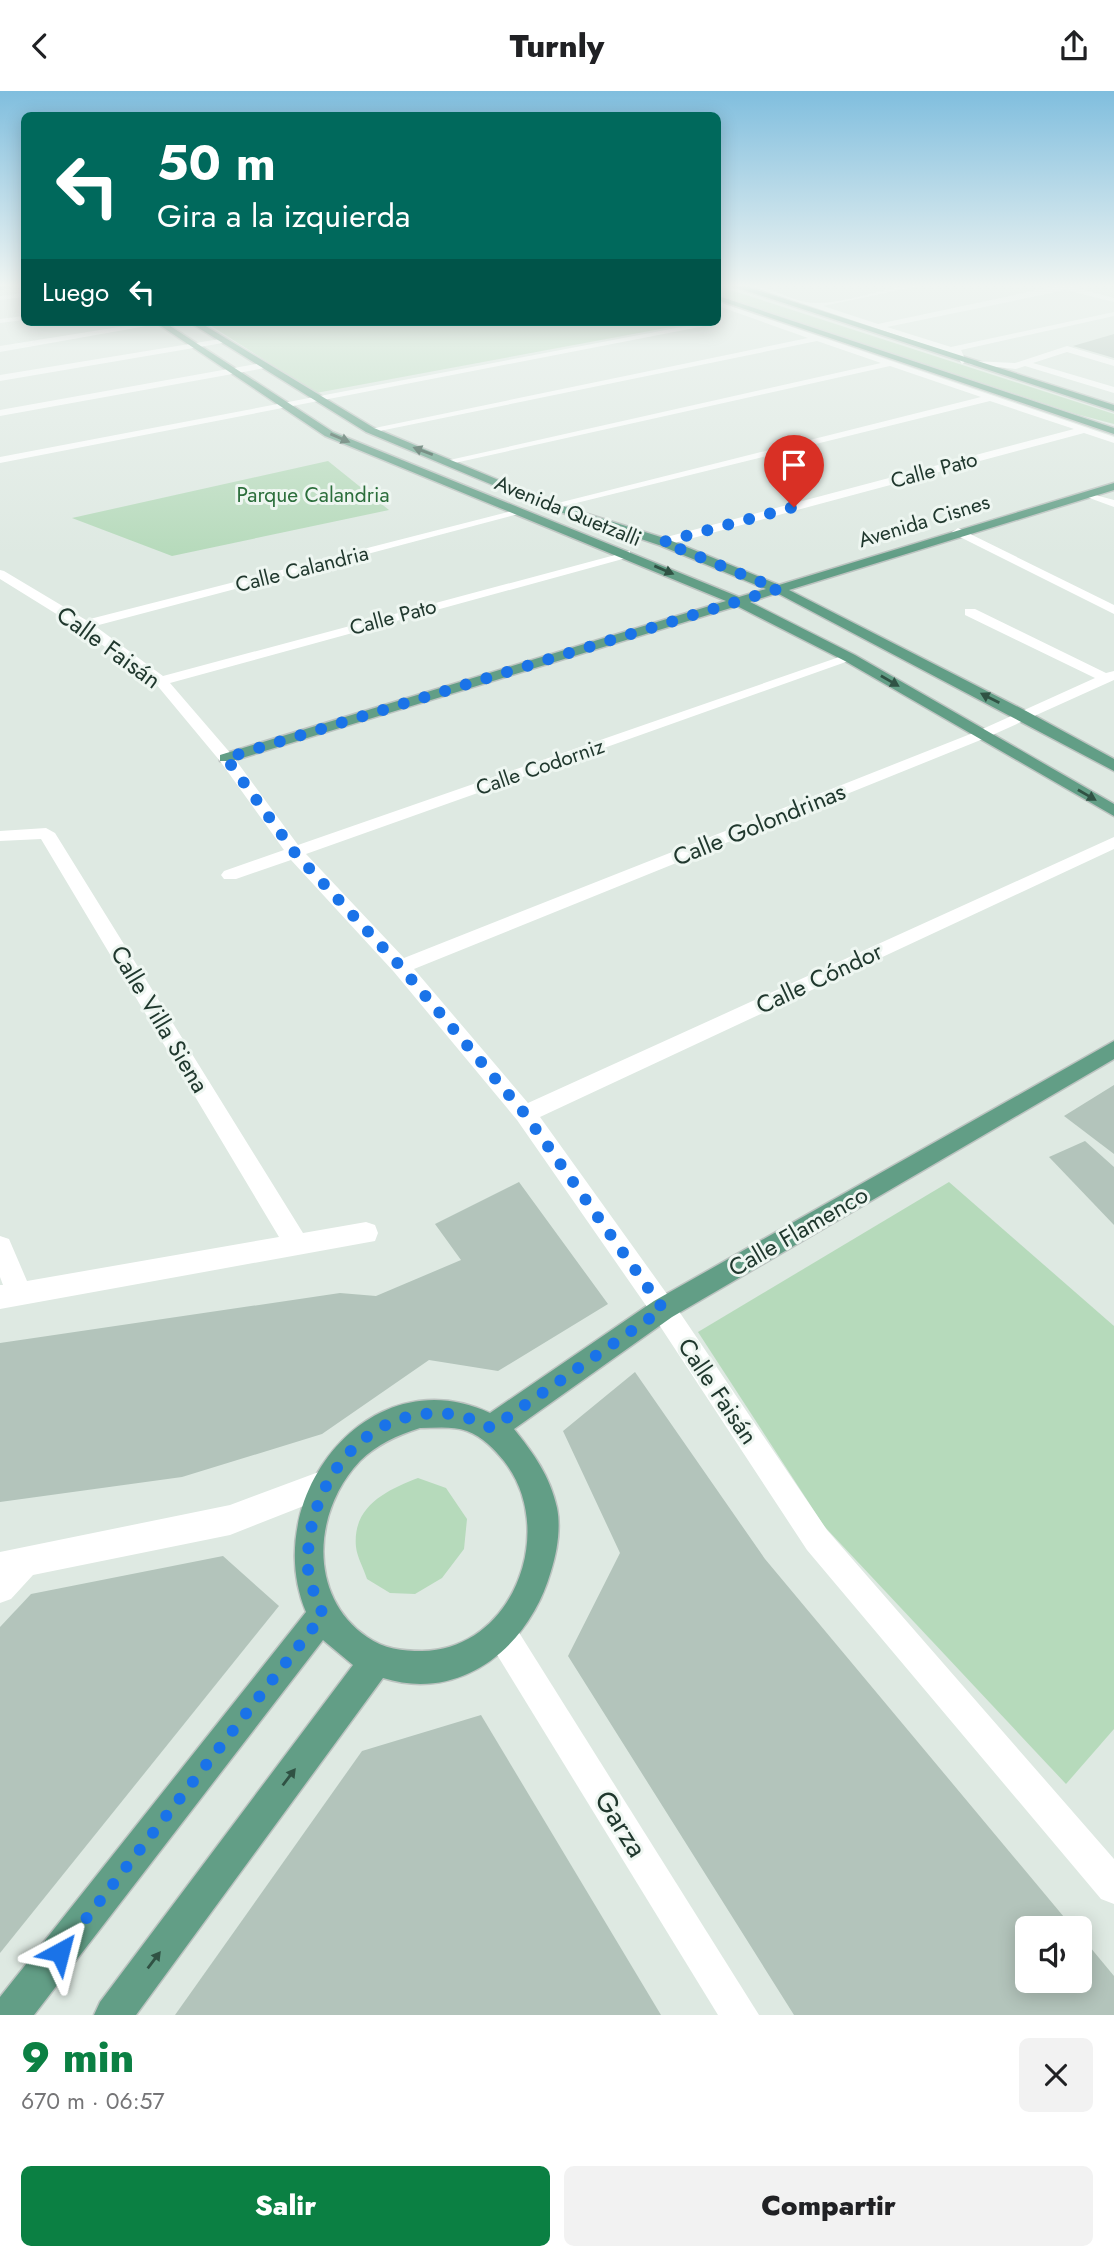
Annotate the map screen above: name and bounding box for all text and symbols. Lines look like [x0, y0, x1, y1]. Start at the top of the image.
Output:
text: Turnly [510, 23, 604, 69]
icon: back [21, 27, 59, 65]
icon: share [1055, 27, 1093, 65]
text: 50 m [157, 128, 276, 198]
icon: left [42, 140, 133, 231]
text: Gira a la izquierda [157, 193, 410, 239]
text: Luego [42, 273, 109, 311]
icon: left [123, 273, 161, 311]
one-way arrow [329, 433, 350, 444]
pin [764, 435, 824, 507]
street label: Calle Pato [887, 444, 981, 496]
one-way arrow [413, 445, 434, 456]
icon: arrive [775, 446, 813, 484]
street label: Avenida Quetzalli [490, 468, 646, 554]
park label: Parque Calandria [236, 480, 390, 510]
street label: Avenida Cisnes [855, 487, 993, 555]
street label: Calle Calandria [232, 538, 372, 600]
one-way arrow [654, 564, 674, 576]
street label: Calle Pato [346, 591, 440, 643]
street label: Calle Faisán [50, 597, 168, 697]
one-way arrow [880, 675, 900, 687]
one-way arrow [980, 692, 1000, 704]
street label: Calle Codorniz [472, 731, 609, 803]
street label: Calle Golondrinas [667, 773, 851, 875]
one-way arrow [1077, 789, 1096, 801]
street label: Calle Cóndor [750, 933, 889, 1023]
street label: Calle Villa Siena [102, 939, 218, 1099]
street label: Calle Flamenco [722, 1177, 874, 1285]
street label: Calle Faisán [670, 1331, 766, 1451]
one-way arrow [282, 1769, 297, 1787]
street label: Garza [585, 1783, 657, 1865]
position arrow [23, 1915, 97, 1989]
map controls [1015, 1916, 1092, 1993]
button: sound [1015, 1916, 1092, 1993]
one-way arrow [147, 1951, 161, 1969]
text: 9 min [21, 2027, 134, 2088]
button: close [1019, 2038, 1093, 2112]
text: 670 m · 06:57 [21, 2084, 165, 2118]
button: Salir [21, 2166, 550, 2246]
button: Compartir [564, 2166, 1093, 2246]

